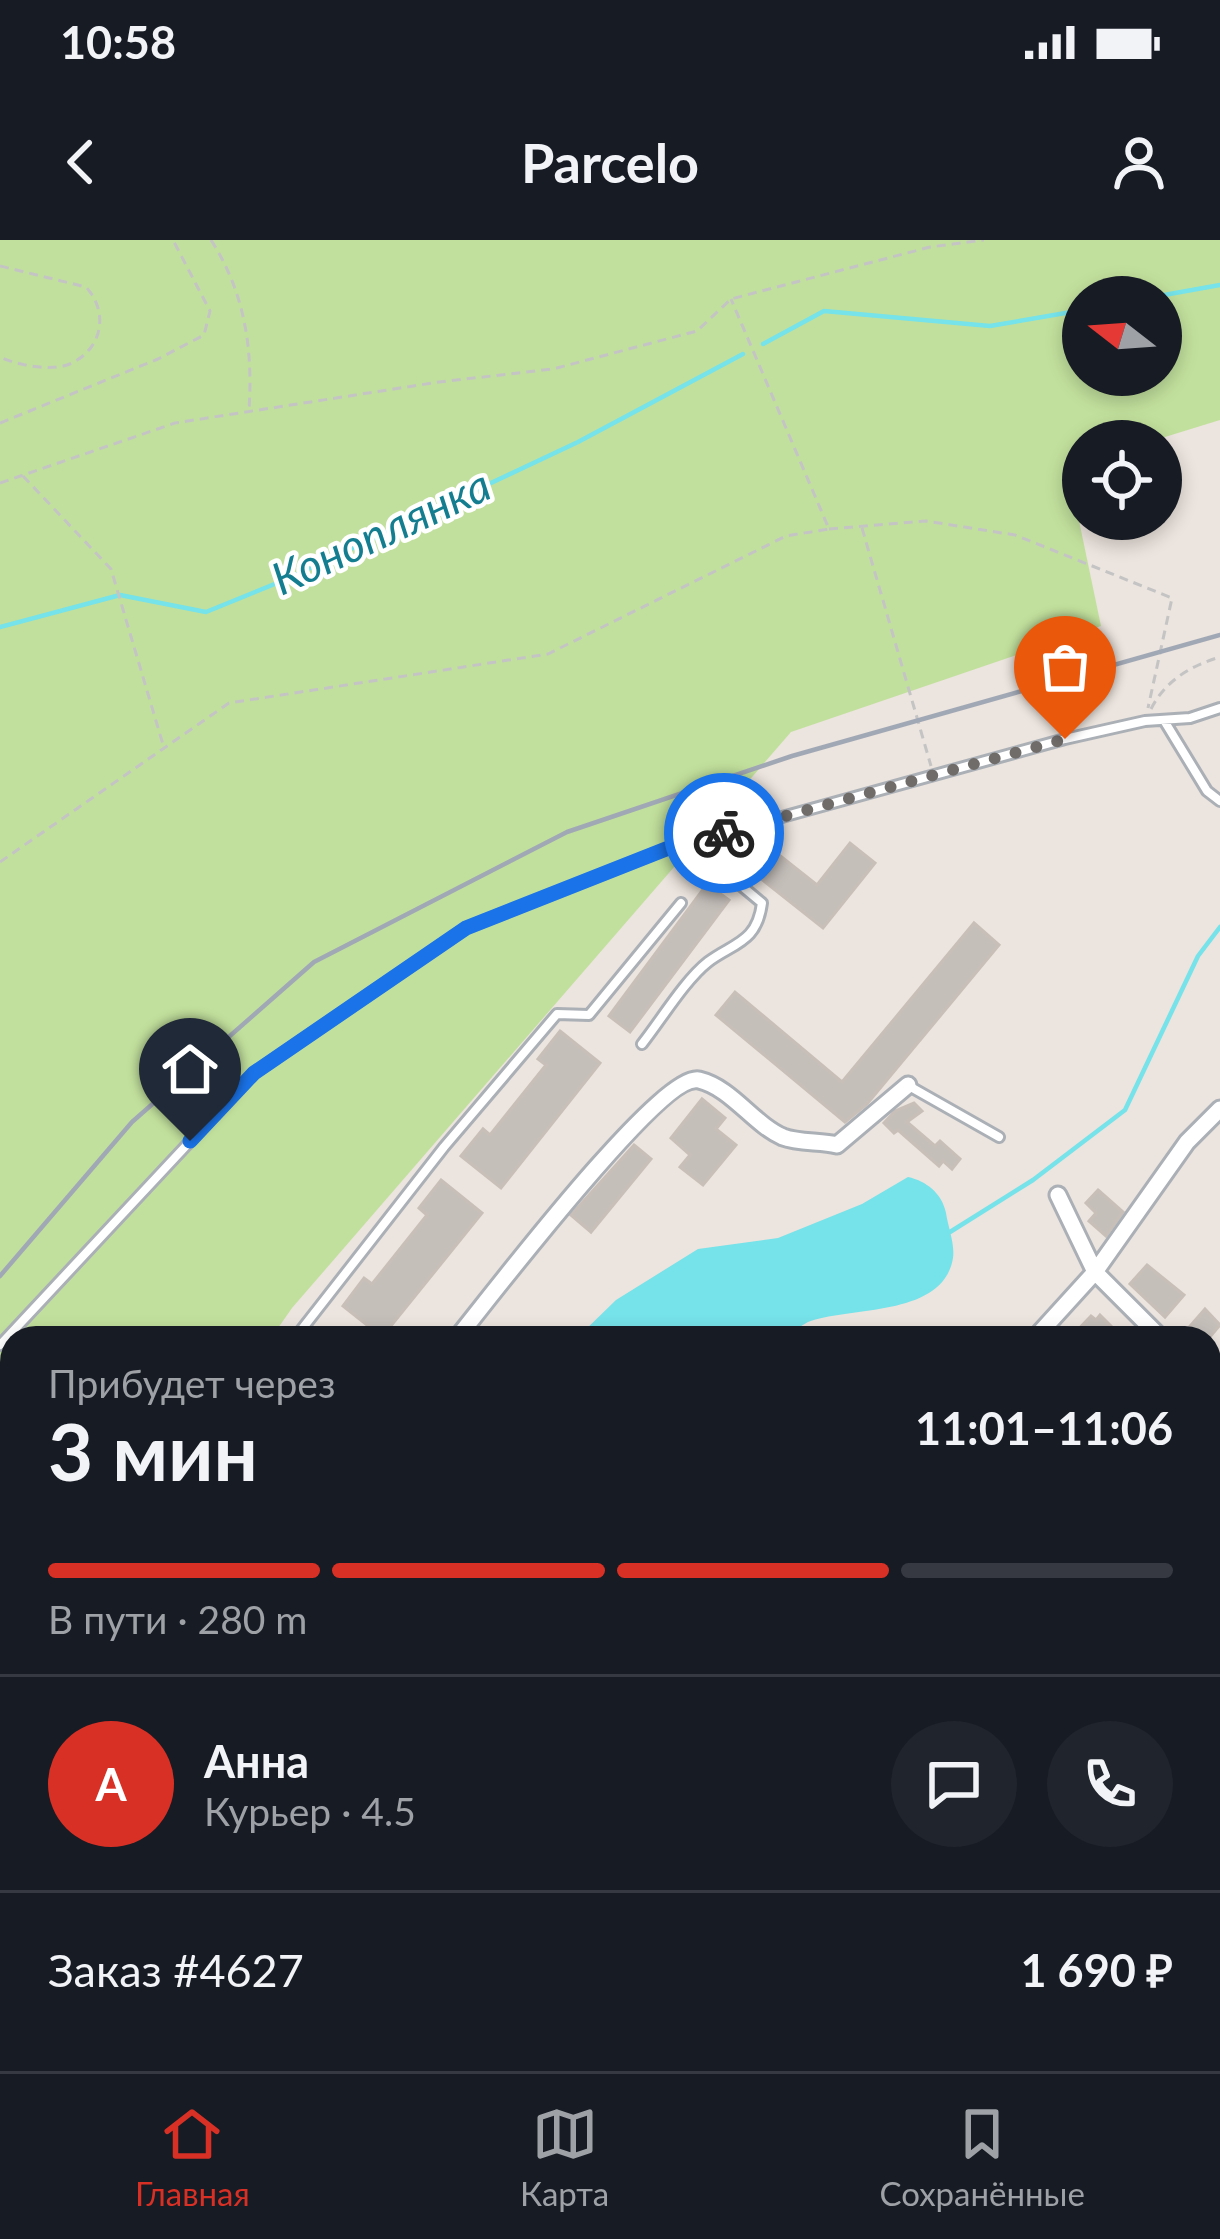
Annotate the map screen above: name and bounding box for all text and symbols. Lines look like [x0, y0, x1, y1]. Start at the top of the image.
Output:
text: 10:58 [60, 15, 176, 69]
icon: back [48, 129, 114, 195]
icon: person [1106, 129, 1172, 195]
text: Parcelo [521, 130, 699, 195]
north arrow [1062, 276, 1182, 396]
map controls [1062, 276, 1182, 540]
button: locate [1062, 420, 1182, 540]
water label: Коноплянка [263, 457, 499, 605]
pin [1014, 616, 1116, 739]
icon: bag [1032, 634, 1098, 700]
courier [664, 773, 784, 893]
icon: bike [691, 800, 757, 866]
pin [139, 1018, 241, 1141]
icon: home [157, 1036, 223, 1102]
text: Прибудет через [48, 1360, 335, 1406]
text: 11:01–11:06 [915, 1401, 1173, 1455]
text: 3 мин [48, 1404, 258, 1498]
text: В пути · 280 m [48, 1596, 307, 1642]
button: chat [891, 1721, 1017, 1847]
button: phone [1047, 1721, 1173, 1847]
text: Анна [204, 1734, 309, 1788]
text: А [95, 1757, 127, 1811]
text: Курьер · 4.5 [204, 1788, 416, 1834]
text: Заказ #4627 [48, 1943, 304, 1997]
text: 1 690 ₽ [1021, 1943, 1173, 1997]
tab: Главная [135, 2101, 250, 2213]
tab: Карта [520, 2101, 609, 2213]
tab: Сохранённые [879, 2101, 1085, 2213]

